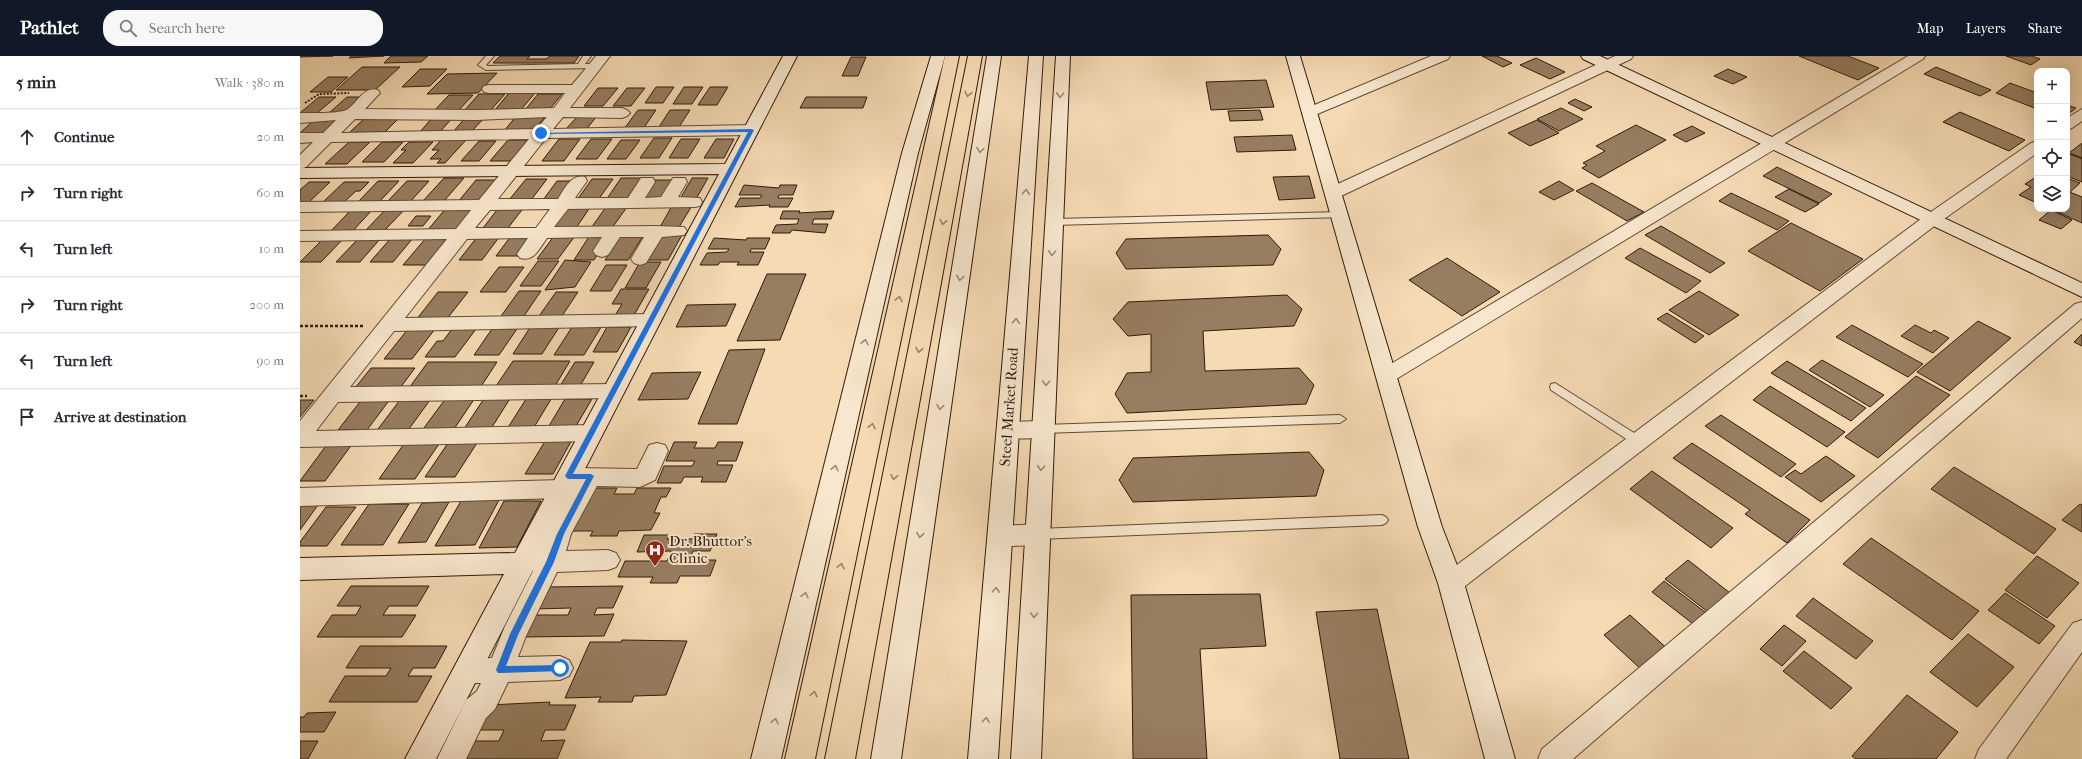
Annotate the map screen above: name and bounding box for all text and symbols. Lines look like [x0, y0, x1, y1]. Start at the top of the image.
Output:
search box [103, 10, 383, 46]
text: Pathlet [20, 17, 79, 39]
icon: search [117, 17, 139, 39]
text: Search here [149, 19, 225, 37]
text: Map [1917, 20, 1944, 37]
text: Layers [1966, 20, 2006, 37]
text: Share [2028, 20, 2062, 37]
map controls [2034, 68, 2070, 212]
button: + [2034, 68, 2070, 104]
text: 5 min [16, 72, 56, 92]
text: Walk · 380 m [215, 75, 284, 90]
one-way arrow [964, 91, 973, 97]
one-way arrow [1056, 92, 1065, 98]
button: − [2034, 104, 2070, 140]
route end [532, 124, 550, 142]
icon: ahead [16, 126, 38, 148]
text: Continue [54, 128, 114, 146]
text: 20 m [257, 129, 284, 144]
button: locate [2034, 140, 2070, 176]
one-way arrow [976, 147, 985, 153]
button: layers [2034, 176, 2070, 212]
icon: right [16, 182, 38, 204]
text: Turn right [54, 184, 123, 202]
text: 60 m [256, 185, 284, 200]
one-way arrow [1021, 189, 1030, 195]
one-way arrow [940, 219, 948, 225]
icon: left [16, 238, 38, 260]
text: Turn left [54, 240, 112, 258]
text: 10 m [259, 241, 284, 256]
one-way arrow [1048, 250, 1057, 256]
one-way arrow [956, 275, 965, 281]
icon: right [16, 294, 38, 316]
text: Turn right [54, 296, 123, 314]
one-way arrow [895, 296, 903, 302]
text: 200 m [249, 297, 284, 312]
one-way arrow [1011, 318, 1020, 324]
one-way arrow [860, 338, 868, 345]
one-way arrow [915, 346, 923, 353]
street label: Steel Market Road [996, 346, 1022, 467]
icon: left [16, 350, 38, 372]
text: Turn left [54, 352, 112, 370]
text: 90 m [256, 353, 284, 368]
one-way arrow [1041, 380, 1050, 386]
one-way arrow [936, 404, 945, 410]
icon: arrive [16, 406, 38, 428]
text: Arrive at destination [54, 408, 186, 426]
one-way arrow [867, 423, 875, 429]
one-way arrow [830, 465, 838, 471]
one-way arrow [1037, 465, 1046, 471]
one-way arrow [890, 474, 899, 480]
place label: Dr. Bhuttor's Clinic [669, 532, 753, 567]
one-way arrow [916, 532, 925, 538]
hospital icon: Dr. Bhuttor's Clinic [644, 539, 666, 567]
one-way arrow [837, 563, 845, 570]
one-way arrow [991, 587, 1000, 593]
one-way arrow [800, 591, 808, 598]
one-way arrow [1029, 612, 1038, 618]
route start [551, 659, 569, 677]
one-way arrow [809, 690, 817, 697]
one-way arrow [981, 717, 990, 723]
one-way arrow [770, 718, 779, 725]

